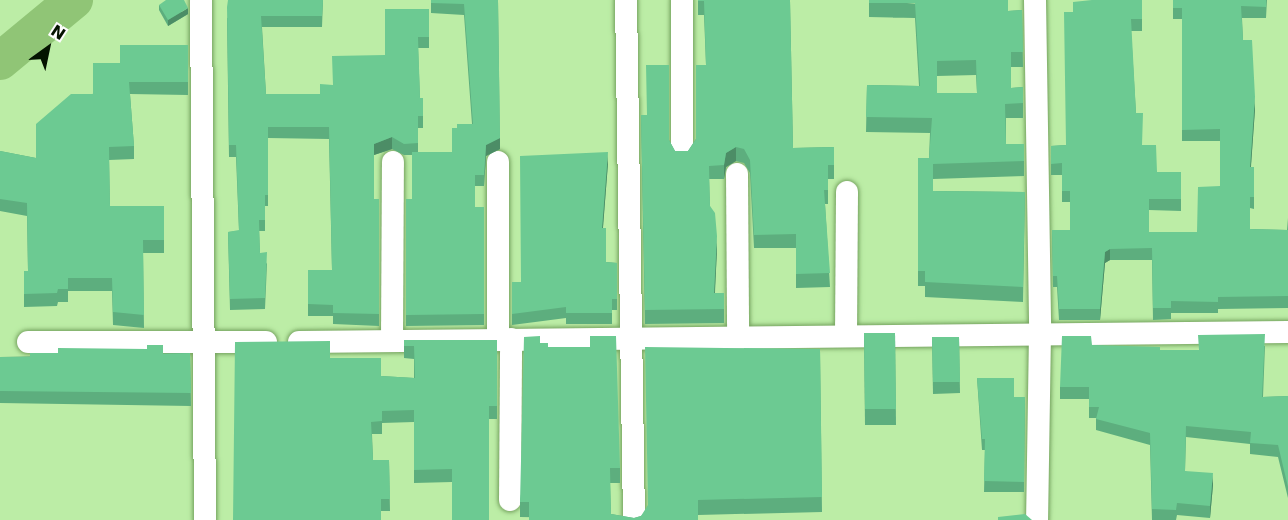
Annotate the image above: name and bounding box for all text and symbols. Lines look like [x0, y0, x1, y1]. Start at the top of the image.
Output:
north arrow [18, 18, 78, 78]
text: N [47, 21, 69, 44]

